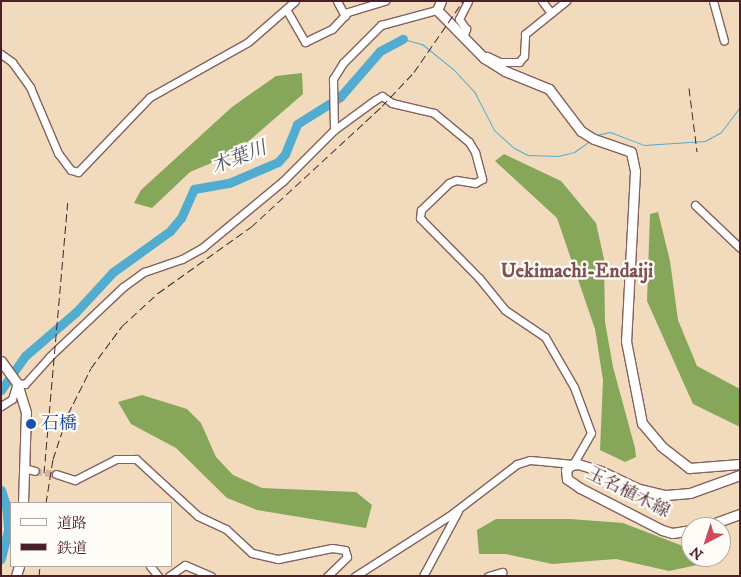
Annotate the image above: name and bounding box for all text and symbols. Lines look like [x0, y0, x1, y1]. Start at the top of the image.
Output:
water label: 木葉川 [208, 137, 270, 179]
district label: Uekimachi-Endaiji [501, 259, 653, 283]
place label: 石橋 [41, 413, 77, 435]
marker: 石橋 [25, 418, 37, 430]
street label: 玉名植木線 [583, 463, 673, 523]
legend [10, 502, 172, 567]
text: 道路 [57, 514, 87, 533]
north arrow [681, 517, 731, 567]
text: 鉄道 [57, 539, 87, 558]
text: N [687, 542, 707, 563]

